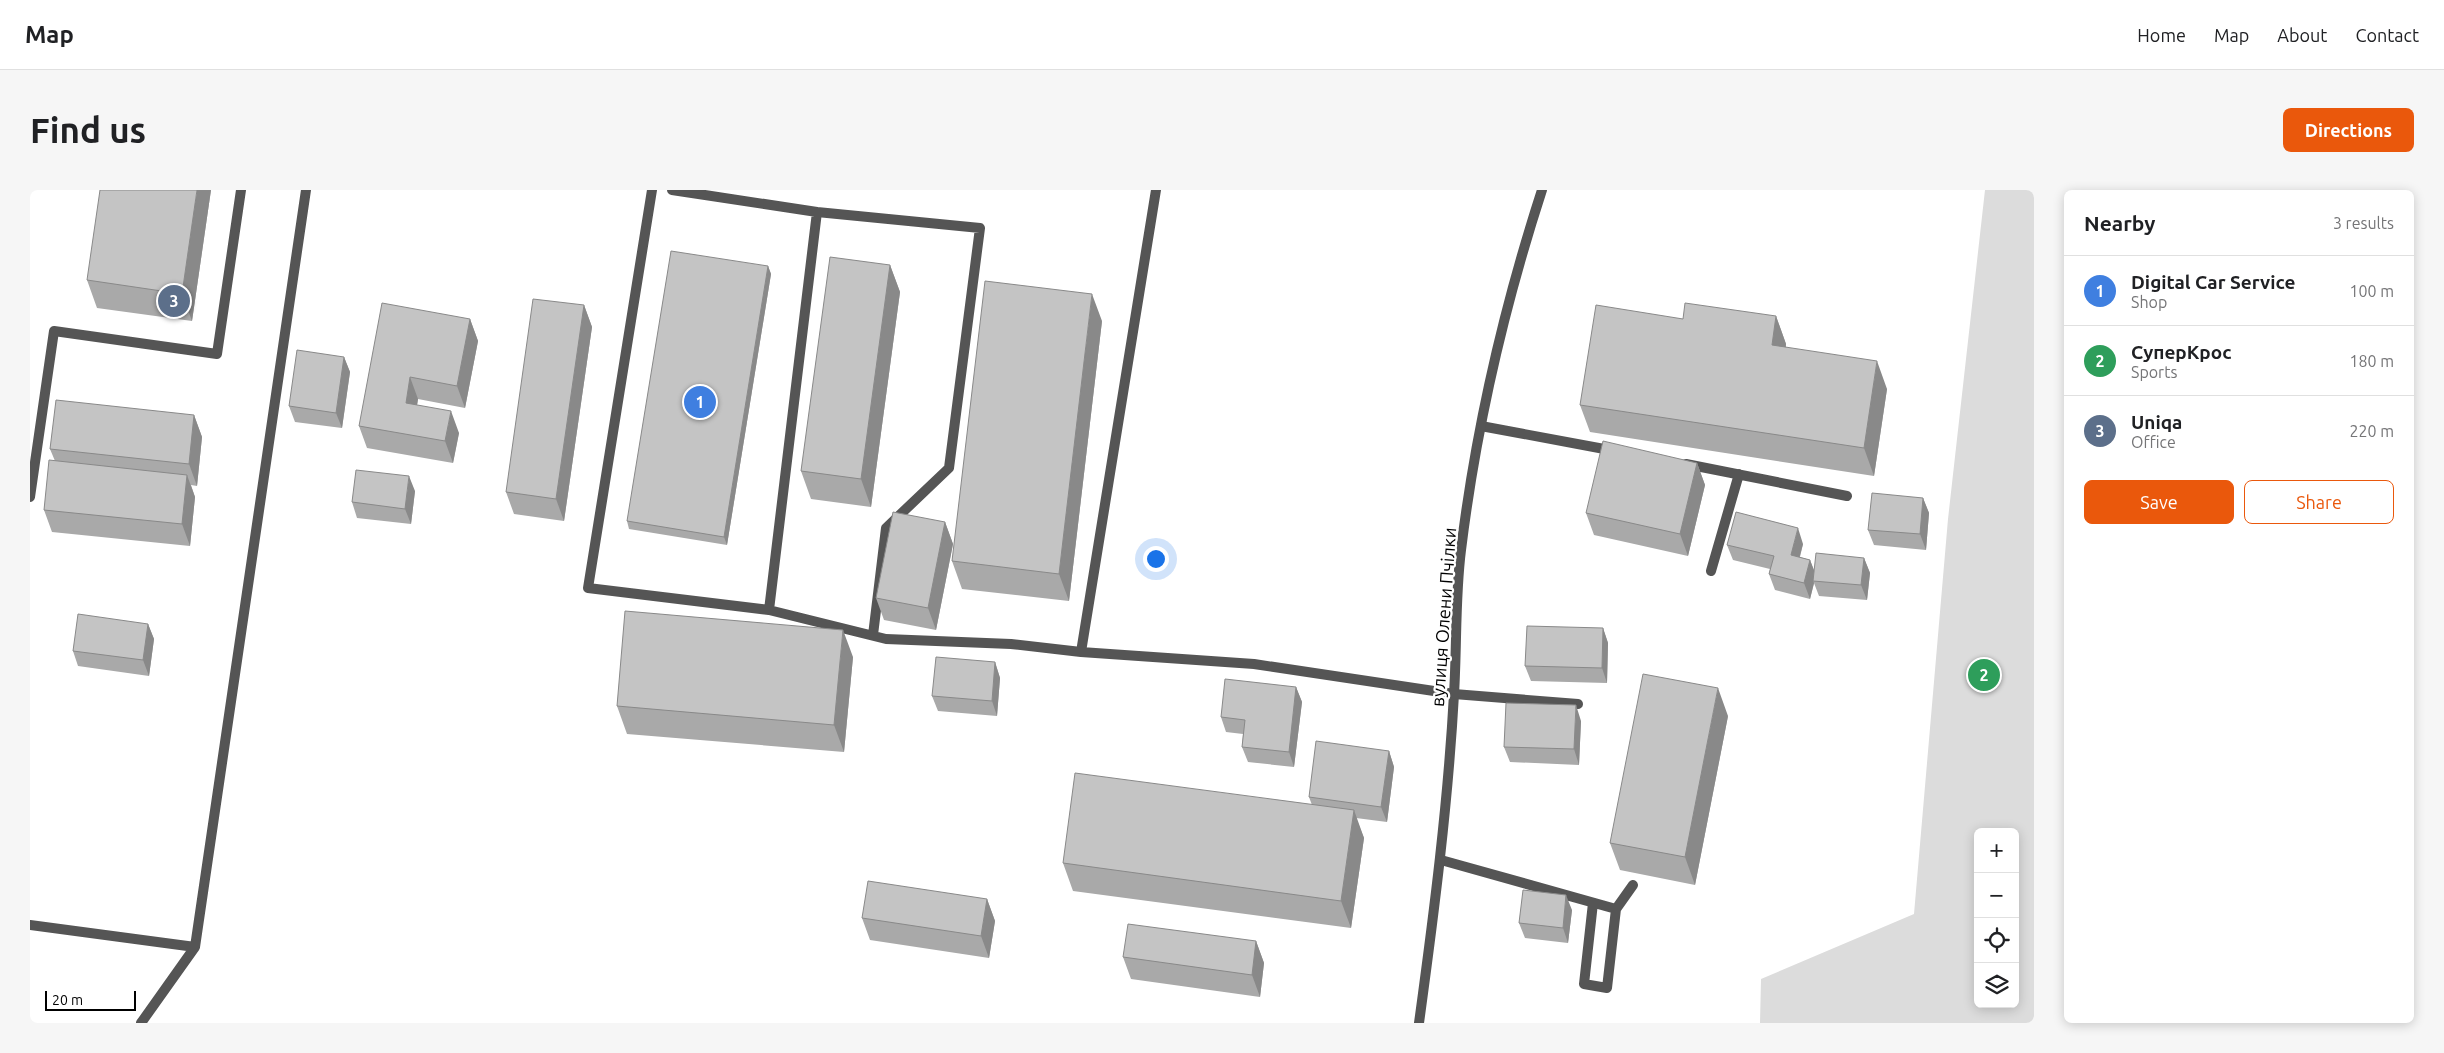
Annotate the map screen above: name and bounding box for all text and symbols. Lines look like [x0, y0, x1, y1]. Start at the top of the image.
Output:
text: Map [25, 21, 74, 48]
text: Home [2137, 25, 2186, 45]
text: Map [2214, 25, 2249, 45]
text: About [2277, 25, 2327, 45]
text: Contact [2355, 25, 2419, 45]
button: Directions [2283, 108, 2414, 152]
text: Find us [30, 110, 146, 150]
text: Nearby [2084, 211, 2155, 235]
text: 3 results [2333, 214, 2394, 232]
text: Digital Car Service [2131, 271, 2295, 293]
pin: 3 [158, 282, 190, 320]
text: 1 [2095, 282, 2105, 300]
text: 100 m [2349, 282, 2394, 300]
text: Shop [2131, 293, 2167, 311]
text: СуперКрос [2131, 341, 2232, 363]
text: 2 [2095, 352, 2105, 370]
text: 180 m [2349, 352, 2394, 370]
text: Sports [2131, 363, 2177, 381]
pin: 1 [684, 383, 716, 421]
text: Uniqa [2131, 411, 2182, 433]
text: 3 [2095, 422, 2105, 440]
text: 220 m [2349, 422, 2394, 440]
text: Office [2131, 433, 2176, 451]
button: Save [2084, 480, 2234, 524]
button: Share [2244, 480, 2394, 524]
street label: вулиця Олени Пчілки [1427, 527, 1459, 707]
your location [1143, 546, 1169, 572]
pin: 2 [1968, 656, 2000, 694]
map controls [1974, 828, 2019, 1008]
button: + [1974, 828, 2019, 873]
button: − [1974, 873, 2019, 918]
button: locate [1974, 918, 2019, 963]
button: layers [1974, 963, 2019, 1008]
scale bar [45, 988, 136, 1011]
text: 20 m [52, 992, 83, 1008]

